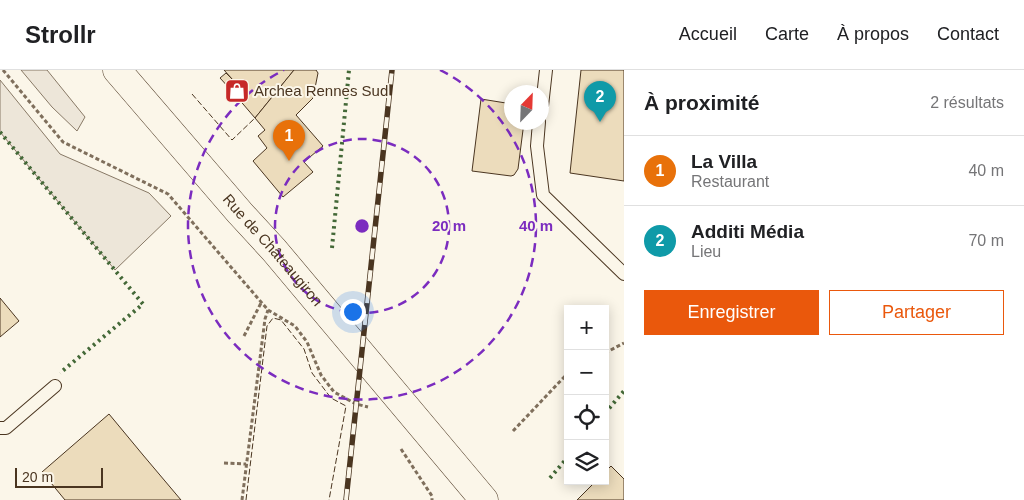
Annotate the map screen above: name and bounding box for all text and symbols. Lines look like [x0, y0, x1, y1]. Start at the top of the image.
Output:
text: Strollr [25, 21, 96, 48]
text: Accueil [679, 24, 737, 44]
text: Carte [765, 24, 809, 44]
text: À propos [837, 24, 909, 44]
text: Contact [937, 24, 999, 44]
shop icon: Archea Rennes Sud [224, 78, 250, 104]
pin: 2 [584, 81, 616, 122]
place label: Archea Rennes Sud [254, 82, 388, 99]
north arrow [504, 85, 549, 130]
text: À proximité [644, 91, 760, 114]
text: 2 résultats [930, 94, 1004, 111]
pin: 1 [273, 120, 305, 161]
text: La Villa [691, 151, 757, 172]
text: 1 [656, 162, 664, 179]
text: 40 m [968, 162, 1004, 179]
text: Restaurant [691, 173, 769, 190]
street label: Rue de Châteaugiron [220, 190, 326, 309]
centre of rings [353, 217, 371, 235]
text: 20 m [432, 217, 466, 234]
text: 40 m [519, 217, 553, 234]
text: Additi Média [691, 221, 804, 242]
text: 2 [656, 232, 664, 249]
text: 70 m [968, 232, 1004, 249]
text: Lieu [691, 243, 721, 260]
button: Enregistrer [644, 290, 819, 335]
button: Partager [829, 290, 1004, 335]
your location [340, 299, 366, 325]
map controls [564, 305, 609, 485]
button: + [564, 305, 609, 350]
button: − [564, 350, 609, 395]
button: locate [564, 395, 609, 440]
button: layers [564, 440, 609, 485]
scale bar [15, 465, 102, 488]
text: 20 m [22, 469, 53, 485]

